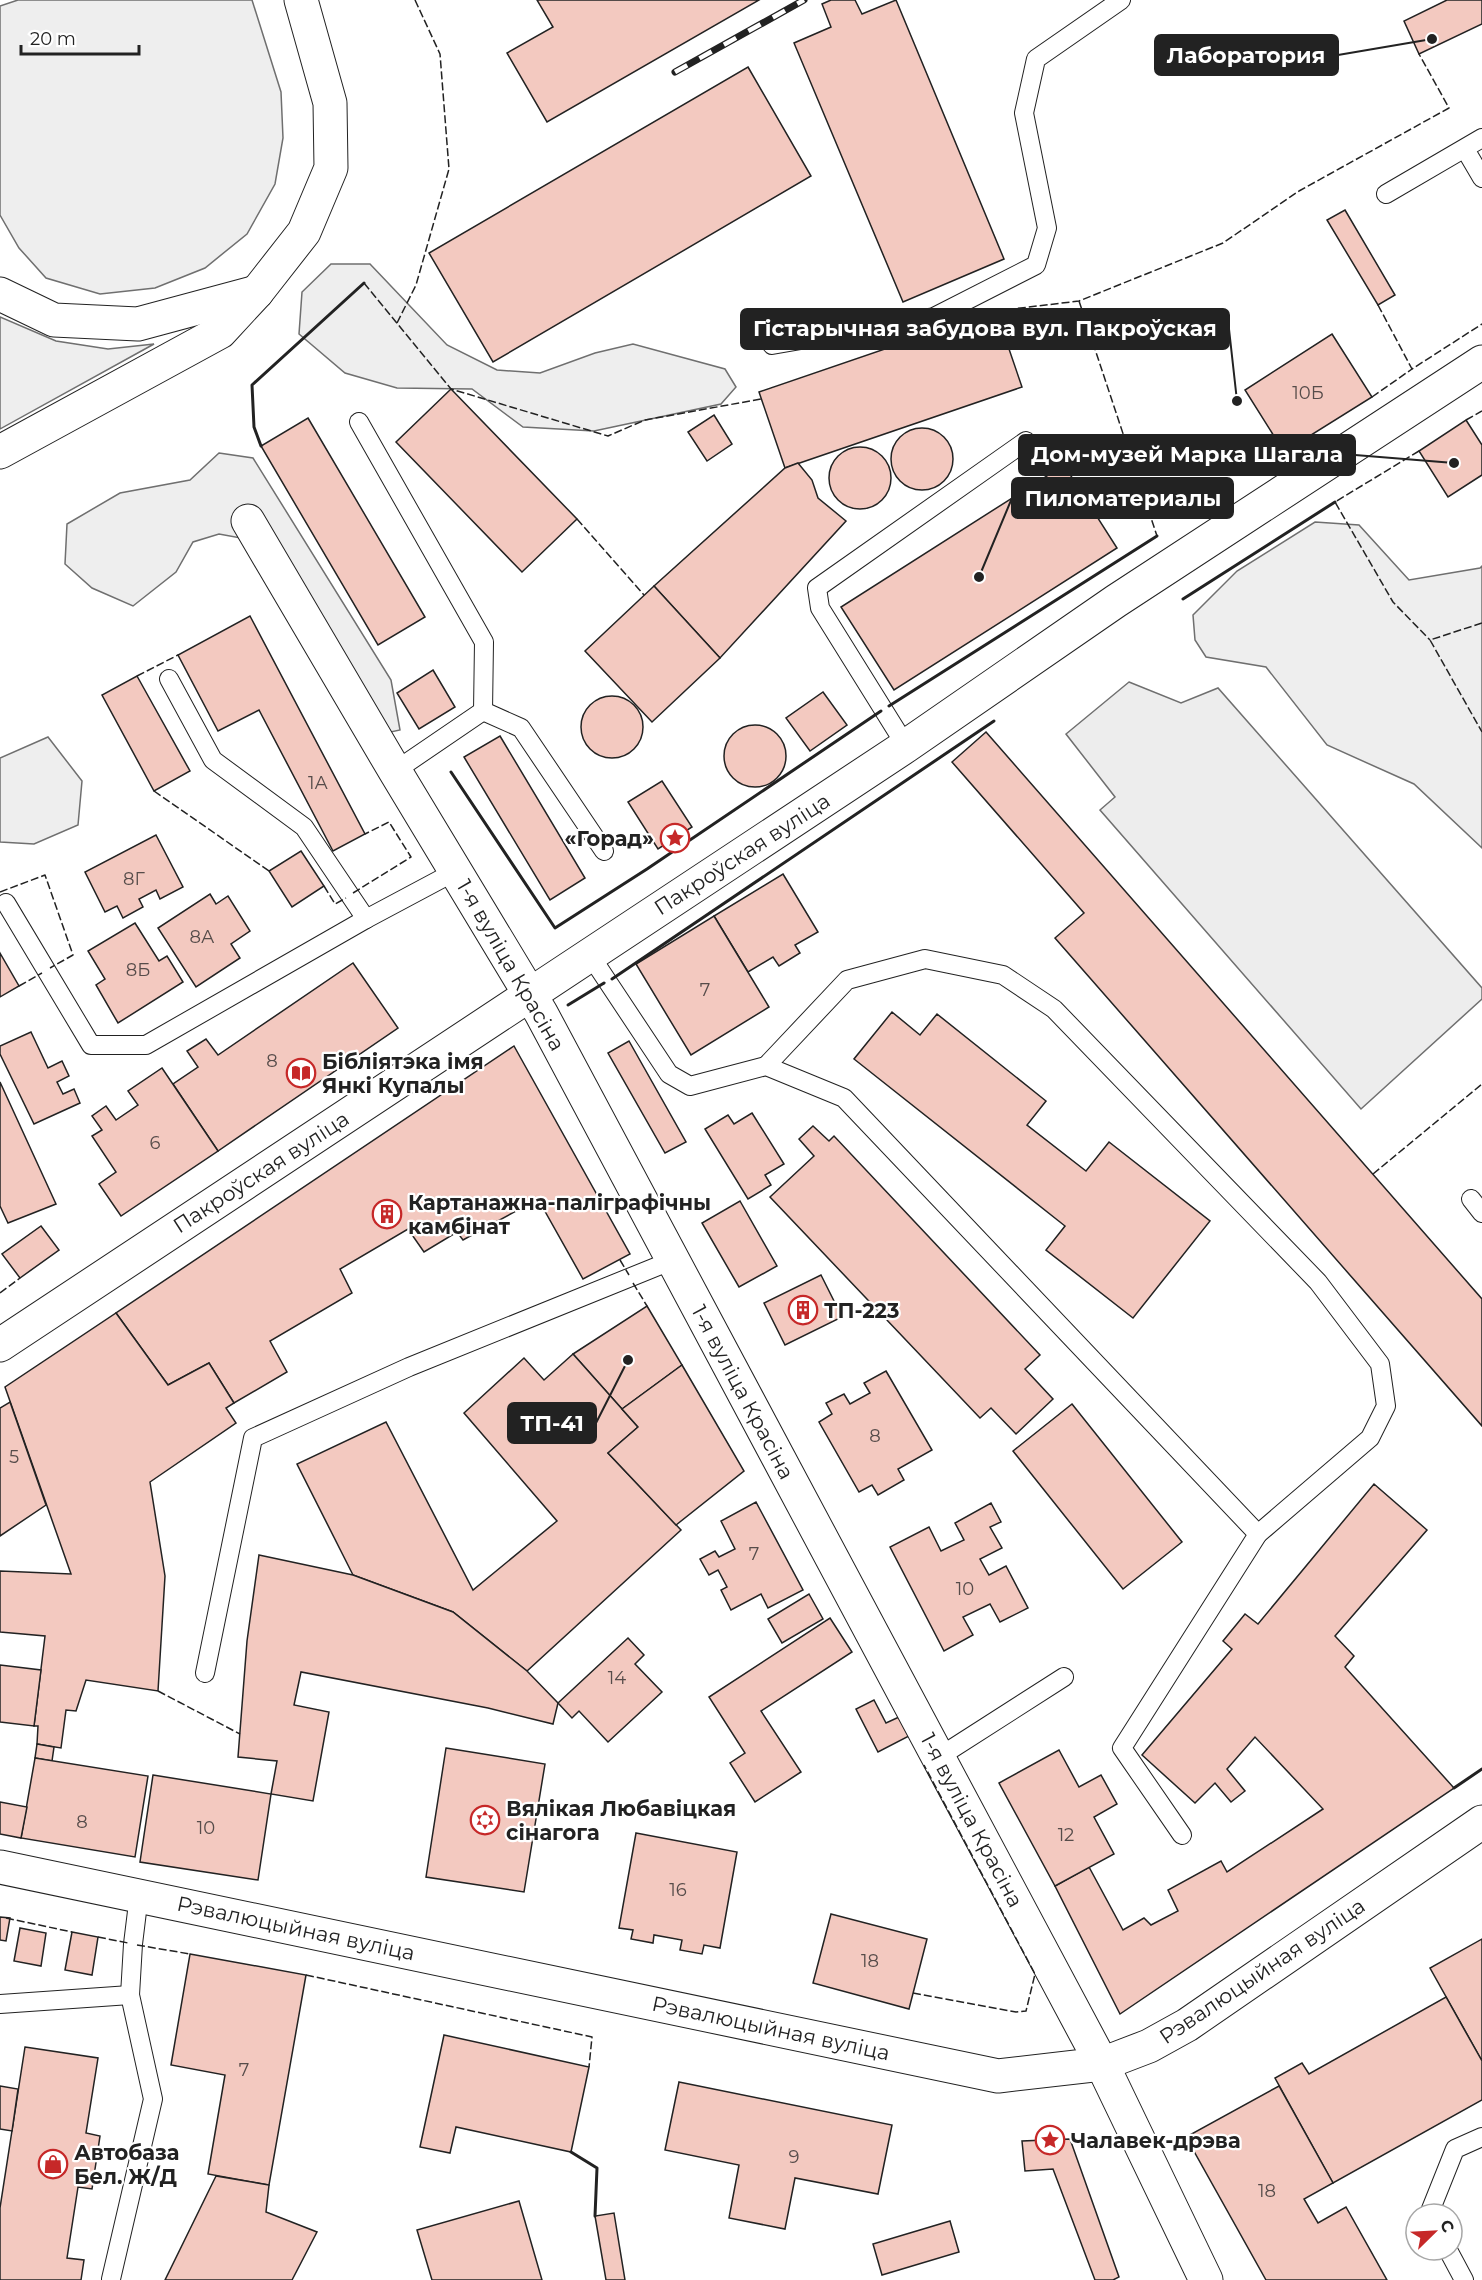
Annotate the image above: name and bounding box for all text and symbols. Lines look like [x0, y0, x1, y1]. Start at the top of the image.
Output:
scale bar [21, 18, 140, 56]
text: 20 m [30, 28, 76, 50]
callout: Лаборатория [1155, 35, 1338, 75]
text: Лаборатория [1167, 42, 1325, 69]
callout: Гістарычная забудова вул. Пакроўская [741, 309, 1229, 349]
text: Гістарычная забудова вул. Пакроўская [753, 315, 1217, 342]
house number: 10Б [1292, 382, 1324, 404]
callout: Дом-музей Марка Шагала [1019, 435, 1355, 475]
text: Дом-музей Марка Шагала [1031, 441, 1343, 468]
callout: Пиломатериалы [1012, 478, 1233, 518]
text: Пиломатериалы [1025, 485, 1221, 512]
house number: 1А [308, 772, 329, 794]
street label: Пакроўская вуліца [649, 788, 835, 920]
place icon: «Горад» [659, 822, 691, 854]
place label: «Горад» [565, 826, 654, 851]
house number: 8Г [123, 868, 146, 890]
street label: 1-я вуліца Красіна [452, 875, 570, 1055]
house number: 8А [190, 926, 215, 948]
house number: 8Б [126, 959, 150, 981]
house number: 7 [700, 979, 710, 1001]
place label: Бібліятэка імя Янкі Купалы [322, 1049, 484, 1098]
house number: 8 [266, 1050, 278, 1072]
library icon: Бібліятэка імя Янкі Купалы [285, 1057, 317, 1089]
street label: Пакроўская вуліца [168, 1106, 354, 1238]
house number: 6 [150, 1132, 161, 1154]
place label: Картанажна-паліграфічны камбінат [408, 1190, 711, 1239]
building icon: Картанажна-паліграфічны камбінат [371, 1198, 403, 1230]
building icon: ТП-223 [787, 1294, 819, 1326]
place label: ТП-223 [824, 1298, 899, 1323]
street label: 1-я вуліца Красіна [687, 1301, 799, 1483]
callout: ТП-41 [508, 1403, 596, 1443]
text: ТП-41 [520, 1410, 584, 1437]
house number: 8 [869, 1425, 881, 1447]
house number: 5 [9, 1446, 19, 1468]
house number: 7 [749, 1543, 759, 1565]
house number: 10 [956, 1578, 974, 1600]
house number: 14 [608, 1667, 626, 1689]
street label: 1-я вуліца Красіна [916, 1729, 1028, 1911]
place label: Вялікая Любавіцкая сінагога [506, 1796, 736, 1845]
synagogue icon: Вялікая Любавіцкая сінагога [469, 1804, 501, 1836]
house number: 8 [76, 1811, 88, 1833]
house number: 10 [197, 1817, 215, 1839]
house number: 12 [1058, 1824, 1074, 1846]
house number: 16 [669, 1879, 687, 1901]
street label: Рэвалюцыйная вуліца [175, 1891, 417, 1965]
street label: Рэвалюцыйная вуліца [1155, 1893, 1369, 2049]
house number: 18 [861, 1950, 879, 1972]
street label: Рэвалюцыйная вуліца [650, 1991, 892, 2065]
house number: 7 [239, 2059, 249, 2081]
place icon: Чалавек-дрэва [1034, 2124, 1066, 2156]
place label: Чалавек-дрэва [1071, 2128, 1241, 2153]
place label: Автобаза Бел. Ж/Д [74, 2140, 179, 2189]
house number: 9 [789, 2146, 800, 2168]
shop icon: Автобаза Бел. Ж/Д [37, 2148, 69, 2180]
house number: 18 [1258, 2180, 1276, 2202]
north arrow [1404, 2202, 1464, 2262]
text: С [1436, 2217, 1458, 2236]

